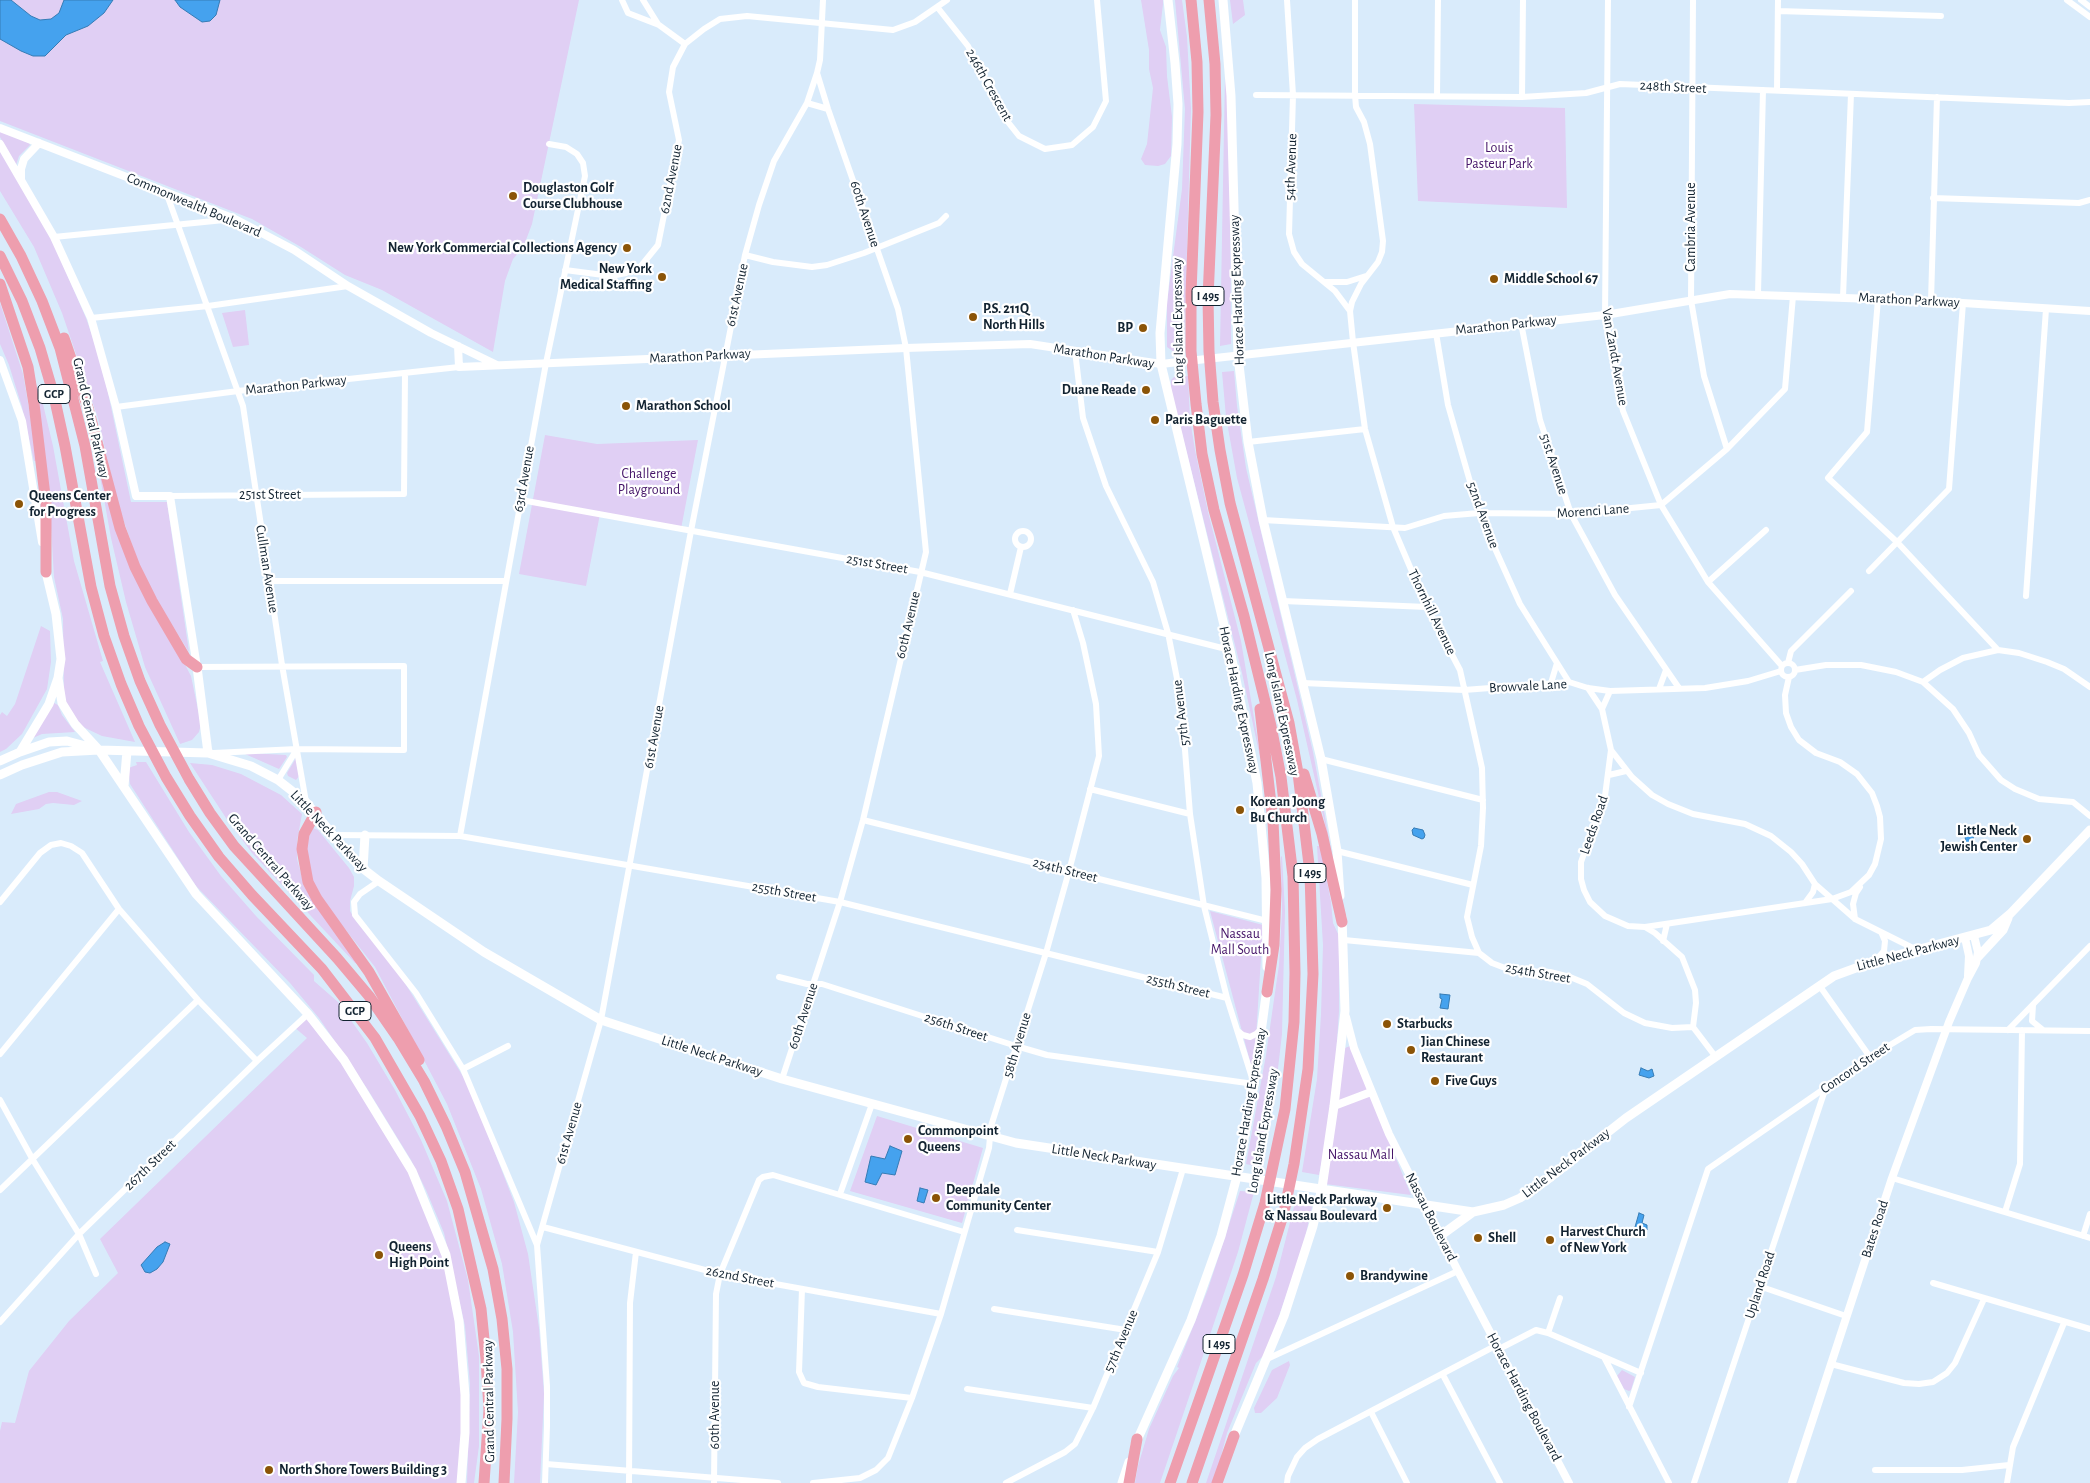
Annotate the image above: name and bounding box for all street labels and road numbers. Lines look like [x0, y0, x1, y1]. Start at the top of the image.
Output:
street label: 246th Crescent [962, 46, 1016, 124]
street label: 248th Street [1639, 77, 1707, 97]
street label: 54th Avenue [1281, 133, 1301, 201]
street label: 62nd Avenue [656, 143, 686, 215]
street label: Commonwealth Boulevard [124, 169, 264, 241]
street label: 60th Avenue [846, 179, 884, 249]
street label: Cambria Avenue [1683, 182, 1699, 272]
street label: Horace Harding Expressway [1226, 214, 1248, 366]
street label: Long Island Expressway [1168, 258, 1188, 384]
street label: 61st Avenue [722, 262, 752, 328]
road number: I 495 [1192, 286, 1224, 306]
street label: Marathon Parkway [1858, 289, 1960, 311]
street label: Van Zandt Avenue [1598, 307, 1632, 407]
street label: Marathon Parkway [1455, 311, 1557, 339]
street label: Marathon Parkway [1052, 340, 1156, 372]
street label: Marathon Parkway [649, 345, 751, 367]
street label: Grand Central Parkway [69, 356, 113, 480]
street label: Marathon Parkway [245, 371, 347, 399]
road number: GCP [38, 384, 70, 404]
street label: 51st Avenue [1536, 431, 1572, 497]
street label: 63rd Avenue [510, 444, 538, 514]
street label: 52nd Avenue [1463, 479, 1503, 551]
street label: 251st Street [239, 487, 301, 503]
street label: Morenci Lane [1556, 500, 1630, 522]
street label: Cullman Avenue [252, 524, 282, 614]
street label: 251st Street [845, 550, 909, 578]
street label: Thornhill Avenue [1404, 566, 1460, 658]
street label: 60th Avenue [892, 590, 924, 660]
street label: Horace Harding Expressway [1215, 625, 1263, 775]
street label: Long Island Expressway [1261, 650, 1303, 778]
street label: Browvale Lane [1489, 676, 1567, 696]
street label: 57th Avenue [1169, 679, 1193, 747]
street label: 61st Avenue [640, 704, 668, 770]
street label: Little Neck Parkway [287, 787, 371, 875]
street label: Leeds Road [1576, 793, 1612, 857]
street label: Grand Central Parkway [224, 810, 318, 914]
street label: 254th Street [1031, 854, 1099, 886]
road number: I 495 [1294, 864, 1326, 882]
street label: 255th Street [750, 878, 818, 906]
street label: Little Neck Parkway [1855, 931, 1961, 975]
street label: 254th Street [1504, 959, 1572, 987]
street label: 255th Street [1144, 970, 1212, 1002]
street label: 60th Avenue [784, 981, 822, 1051]
road number: GCP [339, 1001, 371, 1020]
street label: 256th Street [922, 1009, 990, 1045]
street label: 58th Avenue [999, 1010, 1035, 1080]
street label: Horace Harding Expressway [1228, 1026, 1270, 1178]
street label: Little Neck Parkway [659, 1032, 765, 1080]
street label: Concord Street [1817, 1039, 1893, 1097]
street label: Long Island Expressway [1244, 1067, 1282, 1195]
street label: 61st Avenue [552, 1100, 586, 1166]
street label: Little Neck Parkway [1519, 1124, 1613, 1202]
street label: 267th Street [120, 1136, 180, 1194]
street label: Little Neck Parkway [1050, 1140, 1158, 1174]
street label: Nassau Boulevard [1401, 1170, 1461, 1264]
street label: Bates Road [1858, 1198, 1892, 1260]
street label: Upland Road [1741, 1249, 1779, 1321]
street label: 262nd Street [705, 1262, 775, 1292]
street label: 57th Avenue [1100, 1307, 1142, 1375]
street label: Horace Harding Boulevard [1483, 1330, 1565, 1464]
road number: I 495 [1203, 1335, 1235, 1354]
street label: Grand Central Parkway [480, 1339, 498, 1463]
street label: 60th Avenue [707, 1381, 723, 1449]

